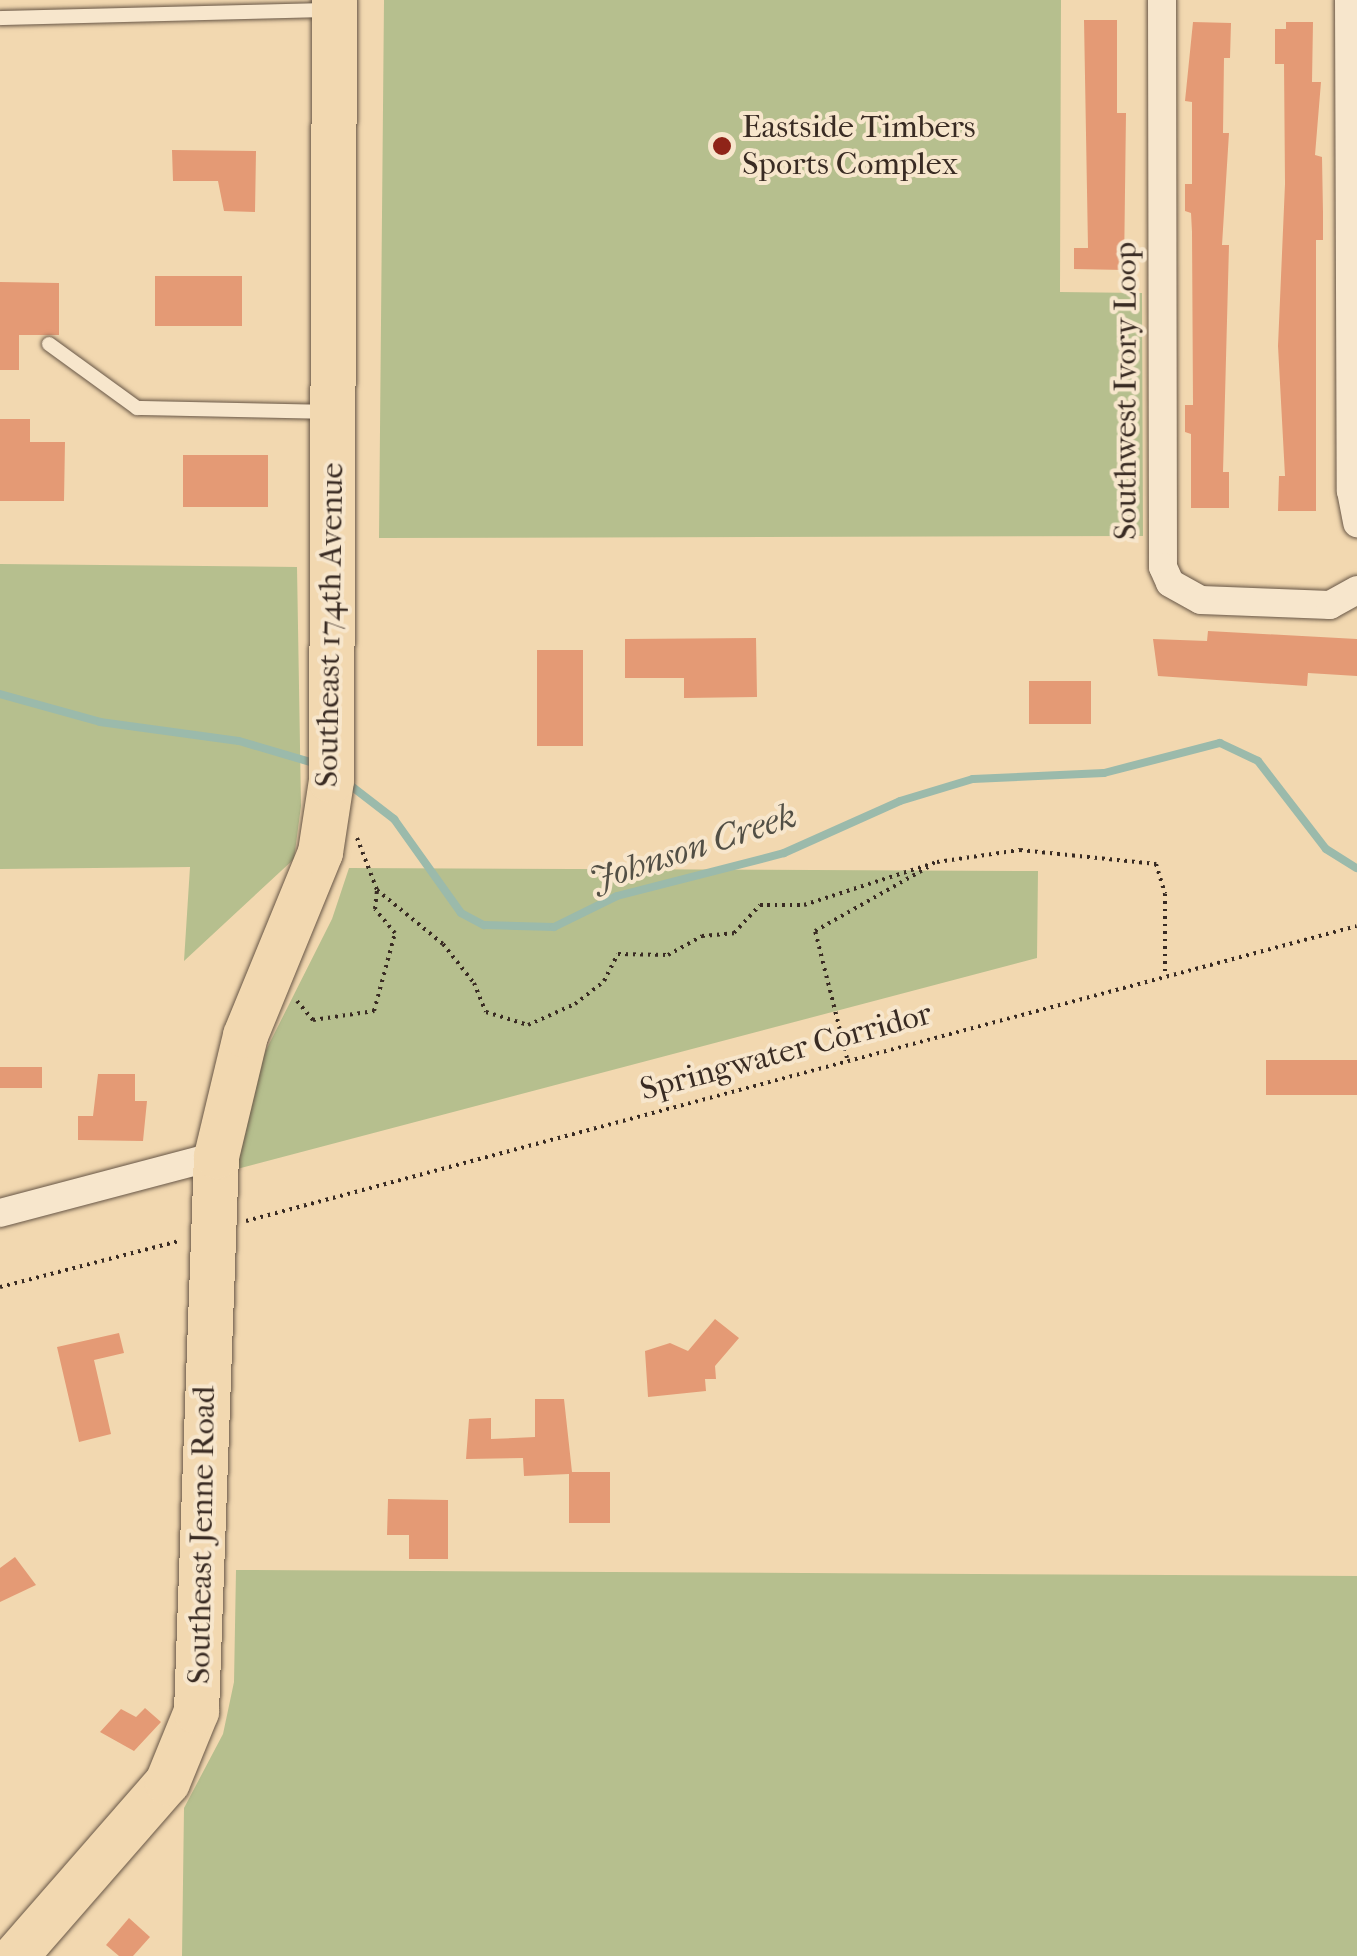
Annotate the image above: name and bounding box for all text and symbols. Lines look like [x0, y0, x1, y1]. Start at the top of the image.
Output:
place label: Eastside Timbers Sports Complex [742, 109, 976, 184]
marker: Eastside Timbers Sports Complex [711, 135, 733, 157]
street label: Southwest Ivory Loop [1107, 242, 1145, 540]
street label: Southeast 174th Avenue [308, 462, 352, 788]
water label: Johnson Creek [584, 795, 802, 901]
street label: Springwater Corridor [636, 995, 936, 1109]
street label: Southeast Jenne Road [180, 1385, 224, 1685]

